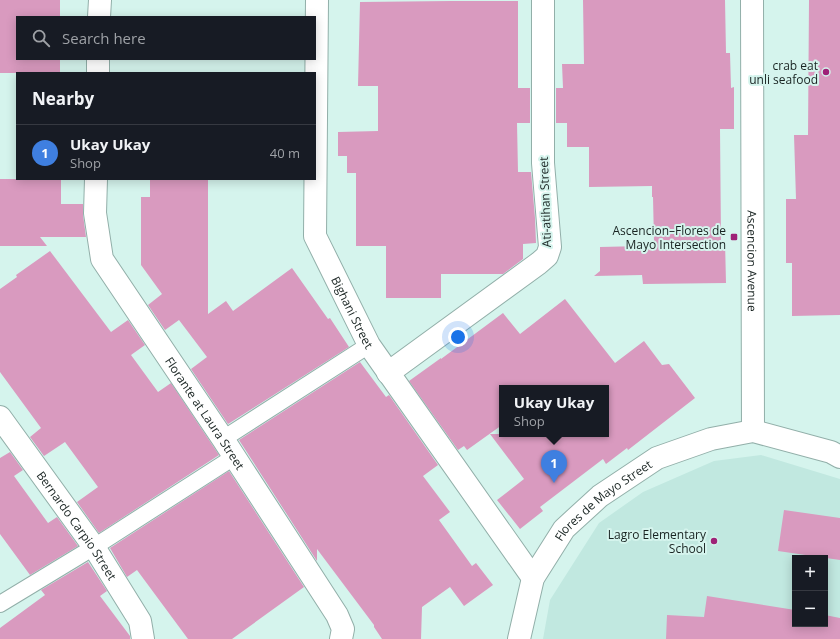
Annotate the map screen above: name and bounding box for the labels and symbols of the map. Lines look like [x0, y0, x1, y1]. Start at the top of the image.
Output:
place label: crab eat unli seafood [749, 57, 818, 88]
marker: crab eat unli seafood [821, 67, 831, 77]
street label: Ati-atihan Street [535, 156, 555, 248]
street label: Ascencion Avenue [744, 210, 761, 312]
place label: Ascencion–Flores de Mayo Intersection [612, 222, 726, 253]
marker: Ascencion–Flores de Mayo Intersection [729, 232, 739, 242]
street label: Bighani Street [328, 273, 377, 352]
your location [448, 327, 468, 347]
street label: Florante at Laura Street [162, 353, 249, 473]
pin: 1 [541, 450, 567, 483]
street label: Flores de Mayo Street [550, 455, 655, 544]
street label: Bernardo Carpio Street [33, 467, 121, 583]
place label: Lagro Elementary School [608, 526, 707, 557]
marker: Lagro Elementary School [709, 536, 719, 546]

